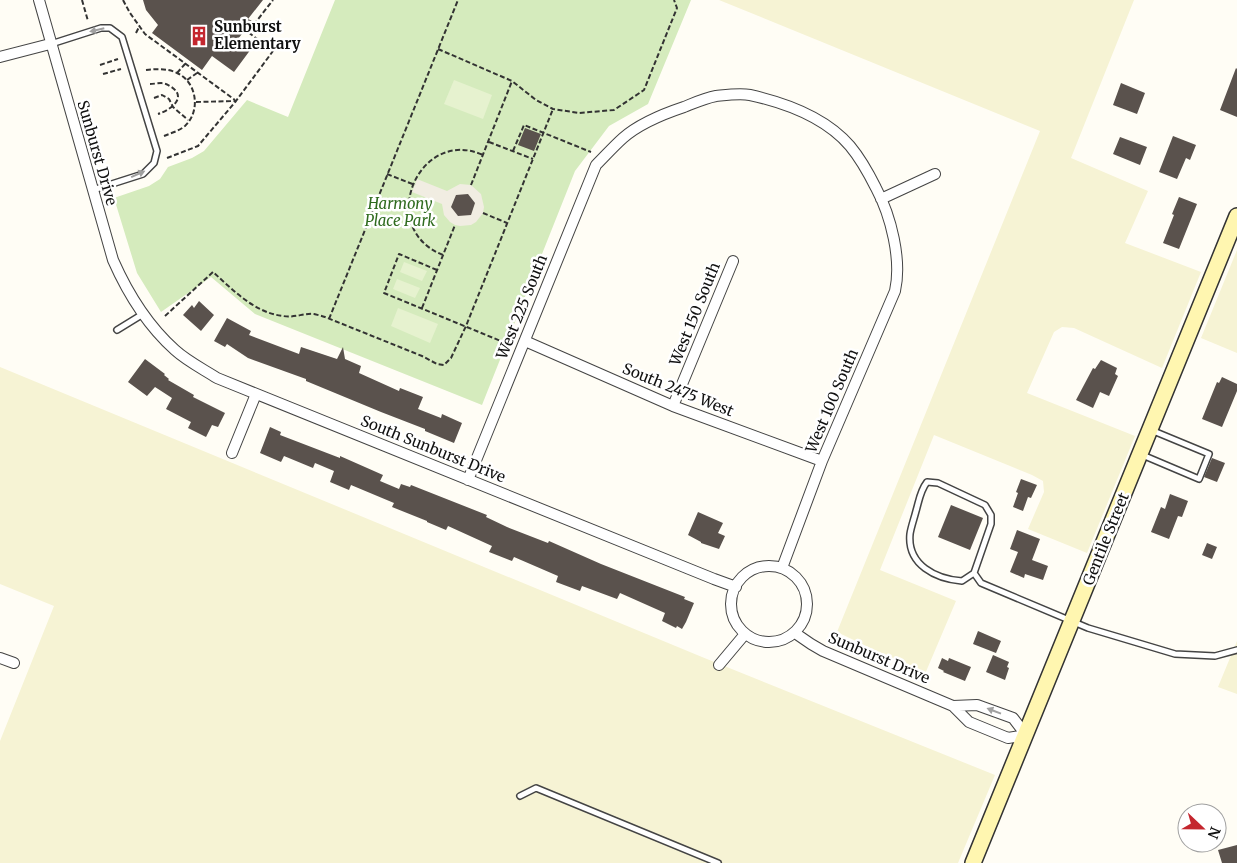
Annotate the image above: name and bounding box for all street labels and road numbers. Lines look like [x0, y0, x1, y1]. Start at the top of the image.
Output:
street label: Sunburst Drive [73, 98, 122, 208]
street label: West 225 South [492, 252, 551, 363]
street label: West 150 South [665, 259, 724, 369]
street label: West 100 South [801, 346, 862, 456]
street label: South 2475 West [620, 359, 737, 421]
street label: South Sunburst Drive [358, 411, 509, 486]
street label: Gentile Street [1078, 489, 1133, 588]
street label: Sunburst Drive [826, 628, 933, 688]

